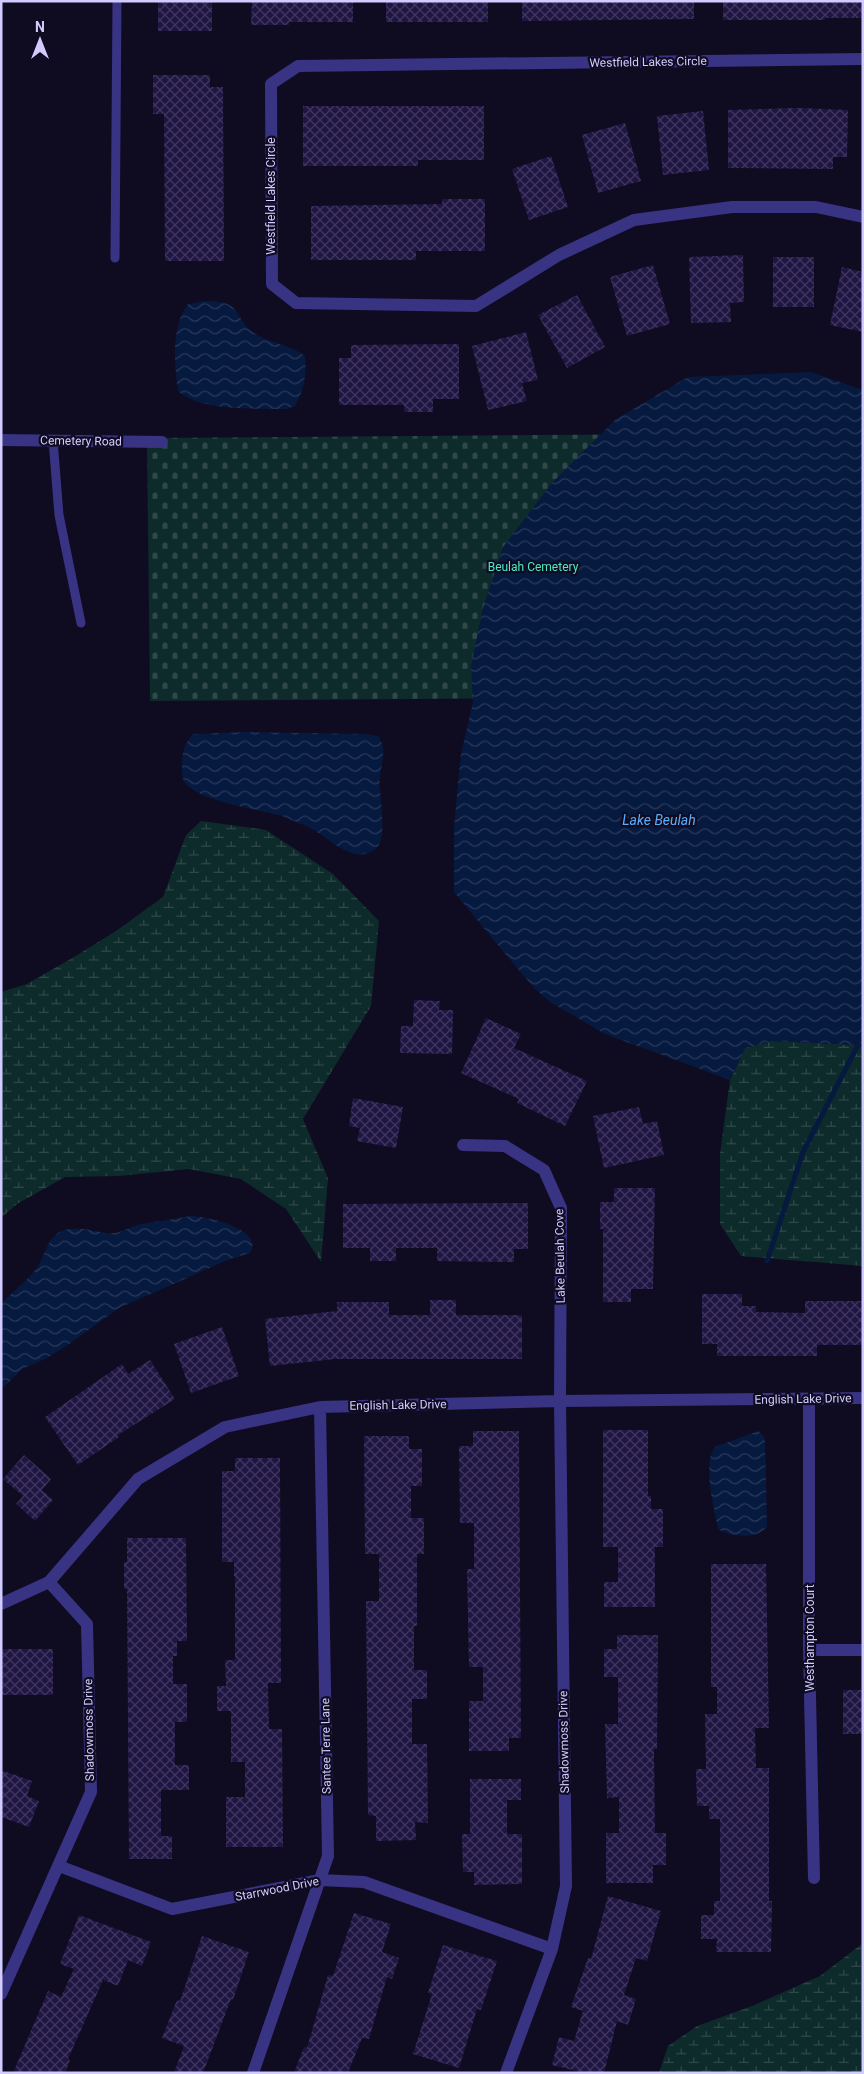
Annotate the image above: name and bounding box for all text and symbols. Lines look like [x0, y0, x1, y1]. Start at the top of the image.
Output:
north arrow [15, 15, 65, 65]
text: N [35, 19, 45, 35]
street label: Westfield Lakes Circle [589, 54, 707, 70]
street label: Westfield Lakes Circle [264, 137, 278, 255]
street label: Cemetery Road [40, 433, 122, 449]
park label: Beulah Cemetery [488, 560, 579, 574]
water label: Lake Beulah [622, 812, 696, 828]
street label: Lake Beulah Cove [552, 1209, 568, 1303]
street label: English Lake Drive [754, 1391, 852, 1407]
street label: English Lake Drive [349, 1397, 447, 1413]
street label: Westhampton Court [803, 1584, 817, 1692]
street label: Shadowmoss Drive [81, 1679, 97, 1781]
street label: Shadowmoss Drive [556, 1691, 572, 1793]
street label: Santee Terre Lane [318, 1698, 334, 1794]
street label: Starrwood Drive [234, 1874, 320, 1904]

